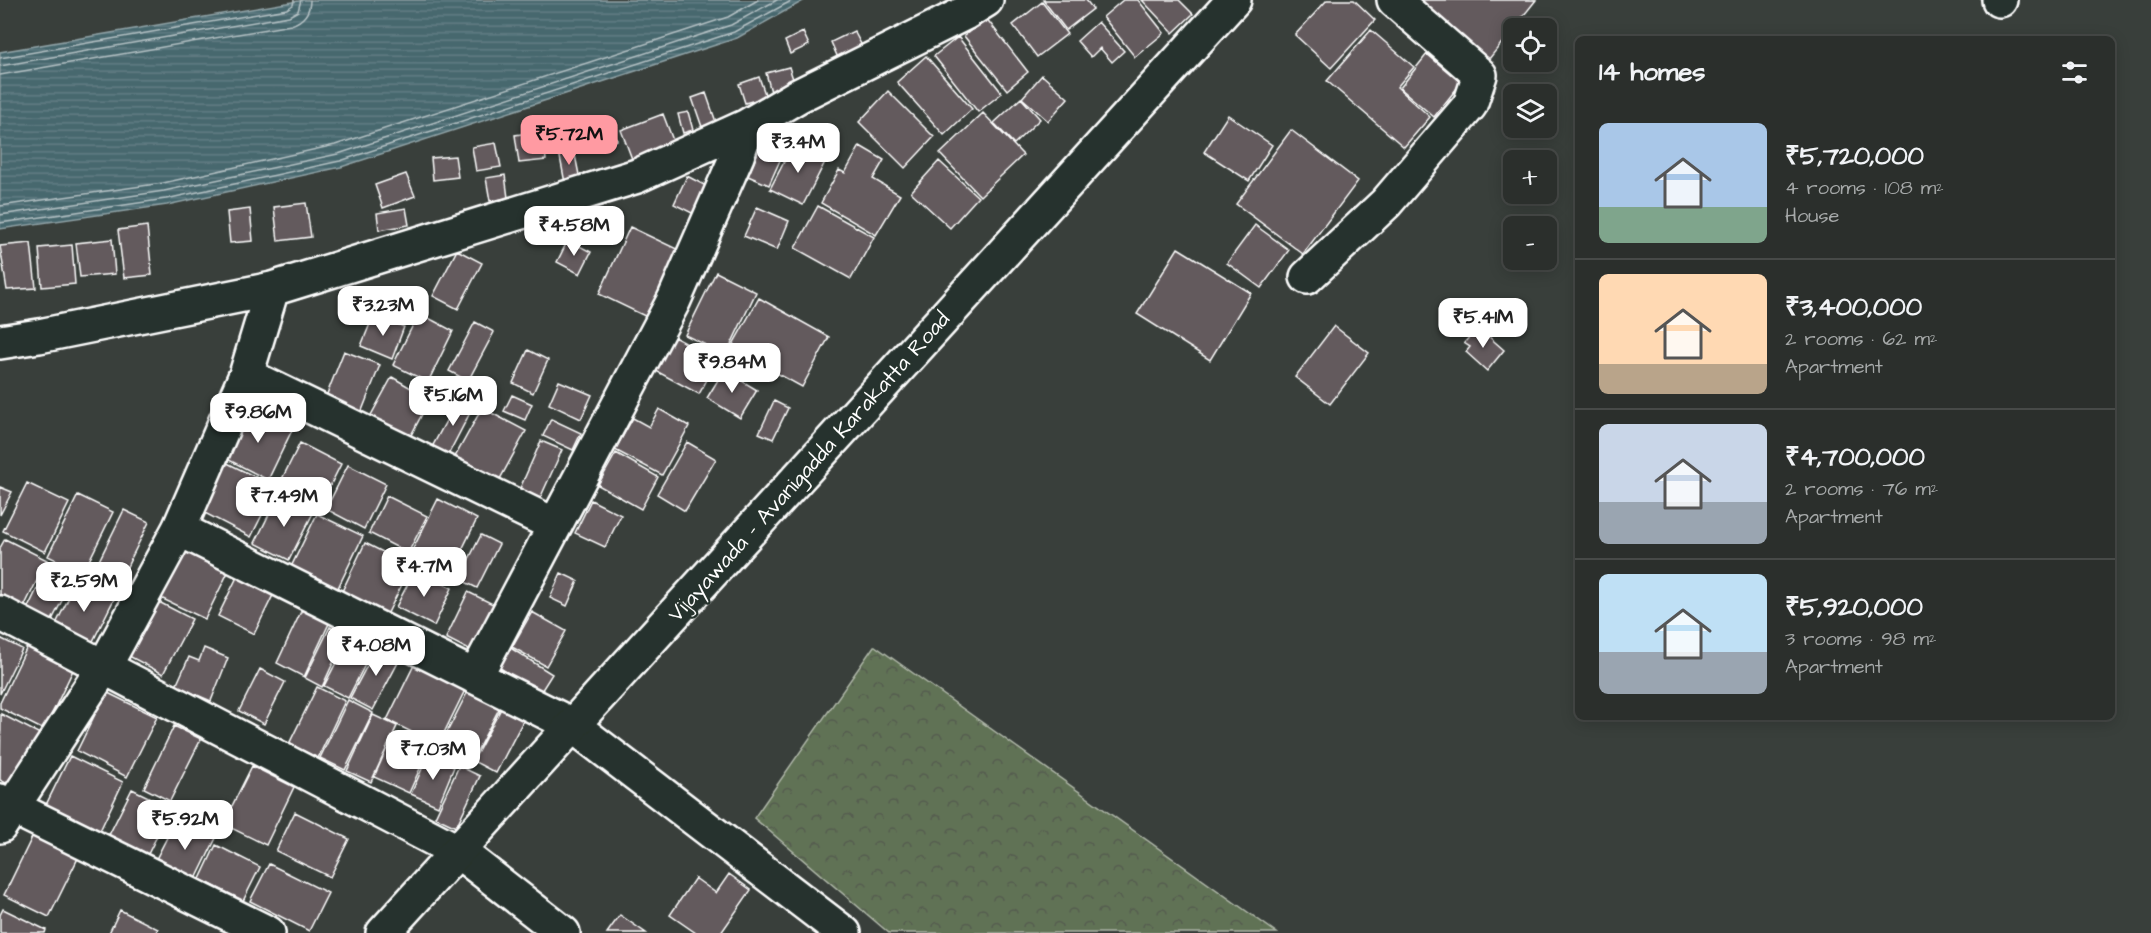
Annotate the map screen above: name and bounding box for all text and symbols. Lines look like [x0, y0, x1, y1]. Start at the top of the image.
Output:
map controls [1503, 18, 1557, 270]
button: locate [1503, 18, 1557, 72]
text: 14 homes [1599, 54, 1705, 90]
icon: filters [2058, 56, 2091, 89]
button: layers [1503, 84, 1557, 138]
pin: ₹5.72M [520, 115, 618, 166]
text: ₹5.72M [535, 120, 603, 148]
pin: ₹3.4M [756, 123, 840, 174]
text: ₹3.4M [771, 128, 825, 156]
text: ₹5,720,000 [1785, 138, 1924, 174]
icon: home [1647, 147, 1719, 219]
button: + [1503, 150, 1557, 204]
text: 4 rooms · 108 m² [1785, 174, 1944, 202]
text: House [1785, 202, 1839, 230]
pin: ₹4.58M [525, 206, 623, 257]
text: ₹4.58M [538, 211, 610, 239]
button: − [1503, 216, 1557, 270]
pin: ₹3.23M [334, 286, 432, 337]
text: ₹3,400,000 [1785, 289, 1922, 325]
text: ₹3.23M [352, 291, 414, 319]
pin: ₹5.41M [1434, 298, 1532, 349]
icon: home [1647, 298, 1719, 370]
text: ₹5.41M [1452, 303, 1514, 331]
street label: Vijayawada - Avanigadda Karakatta Road [661, 305, 958, 630]
text: 2 rooms · 62 m² [1785, 325, 1937, 353]
pin: ₹9.84M [683, 343, 781, 394]
text: ₹9.84M [698, 348, 766, 376]
text: Apartment [1785, 353, 1883, 381]
pin: ₹5.16M [404, 376, 502, 427]
text: ₹5.16M [423, 381, 483, 409]
pin: ₹9.86M [209, 393, 307, 444]
text: ₹9.86M [224, 398, 292, 426]
text: ₹4,700,000 [1785, 439, 1925, 475]
icon: home [1647, 448, 1719, 520]
text: 2 rooms · 76 m² [1785, 475, 1938, 503]
pin: ₹7.49M [235, 477, 333, 528]
text: ₹7.49M [250, 482, 318, 510]
text: Apartment [1785, 503, 1883, 531]
pin: ₹4.7M [382, 547, 466, 598]
text: ₹4.7M [396, 552, 452, 580]
pin: ₹2.59M [35, 562, 133, 613]
text: ₹2.59M [50, 567, 118, 595]
text: ₹5,920,000 [1785, 589, 1923, 625]
icon: home [1647, 598, 1719, 670]
text: 3 rooms · 98 m² [1785, 625, 1937, 653]
pin: ₹4.08M [327, 626, 425, 677]
text: ₹4.08M [341, 631, 411, 659]
text: Apartment [1785, 653, 1883, 681]
pin: ₹7.03M [384, 730, 482, 781]
text: ₹7.03M [400, 735, 466, 763]
pin: ₹5.92M [136, 800, 234, 851]
text: ₹5.92M [151, 805, 219, 833]

